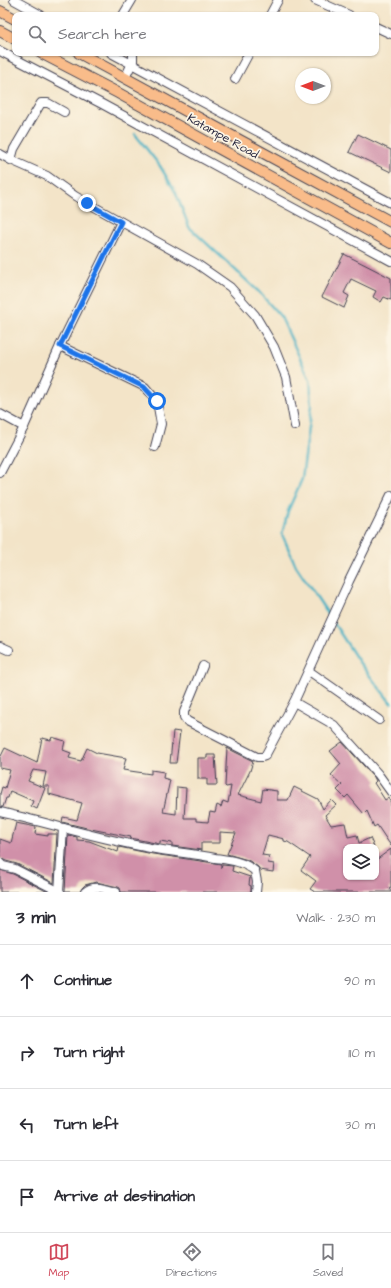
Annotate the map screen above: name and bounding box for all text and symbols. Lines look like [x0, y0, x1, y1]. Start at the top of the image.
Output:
search box [12, 12, 379, 56]
icon: search [26, 23, 48, 45]
text: Search here [58, 24, 147, 45]
north arrow [295, 68, 331, 104]
street label: Katampe Road [184, 110, 262, 163]
route end [78, 194, 96, 212]
route start [148, 392, 166, 410]
map controls [343, 844, 379, 880]
button: layers [343, 844, 379, 880]
text: 3 min [16, 906, 56, 930]
text: Walk · 230 m [296, 909, 375, 927]
icon: ahead [16, 970, 38, 992]
text: Continue [54, 970, 112, 991]
text: 90 m [344, 972, 375, 990]
icon: right [16, 1042, 38, 1064]
text: Turn right [54, 1042, 125, 1063]
text: 110 m [348, 1044, 375, 1062]
icon: left [16, 1114, 38, 1136]
text: Turn left [54, 1114, 118, 1135]
text: 30 m [345, 1116, 375, 1134]
icon: arrive [16, 1186, 38, 1208]
text: Arrive at destination [54, 1186, 195, 1207]
tab: Map [48, 1241, 70, 1280]
tab: Directions [166, 1241, 217, 1280]
tab: Saved [313, 1241, 343, 1280]

